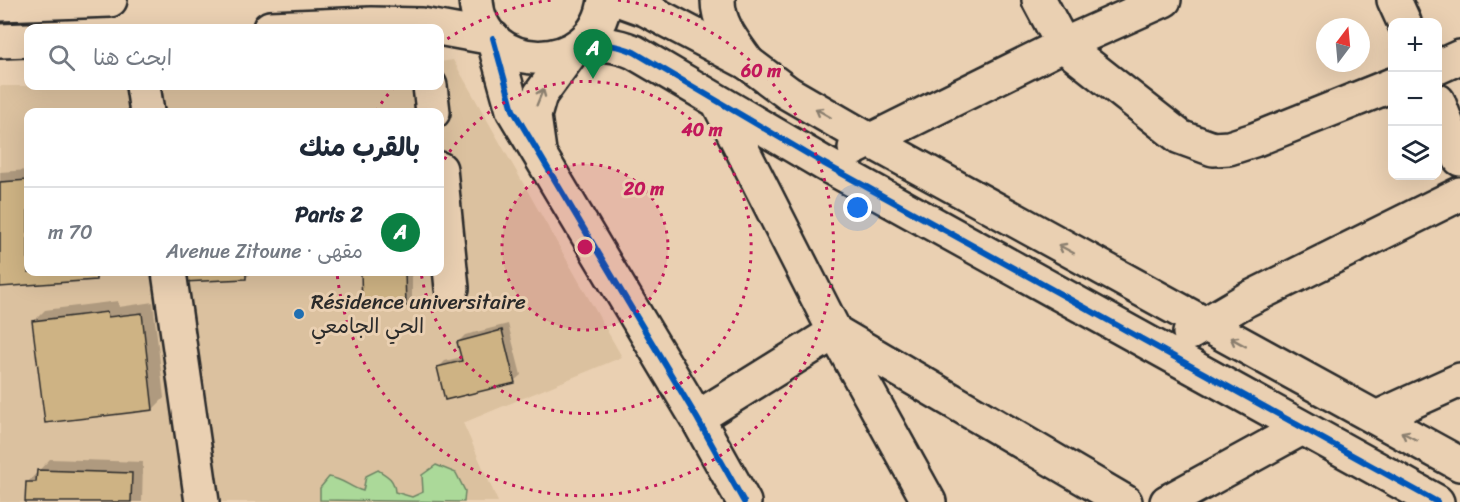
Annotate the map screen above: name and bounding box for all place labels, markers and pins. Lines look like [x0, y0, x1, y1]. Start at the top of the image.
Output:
pin: A [574, 29, 612, 79]
centre of rings [575, 237, 595, 257]
place label: Résidence universitaire الحي الجامعي [311, 283, 526, 345]
marker: Résidence universitaire الحي الجامعي [292, 307, 306, 321]

